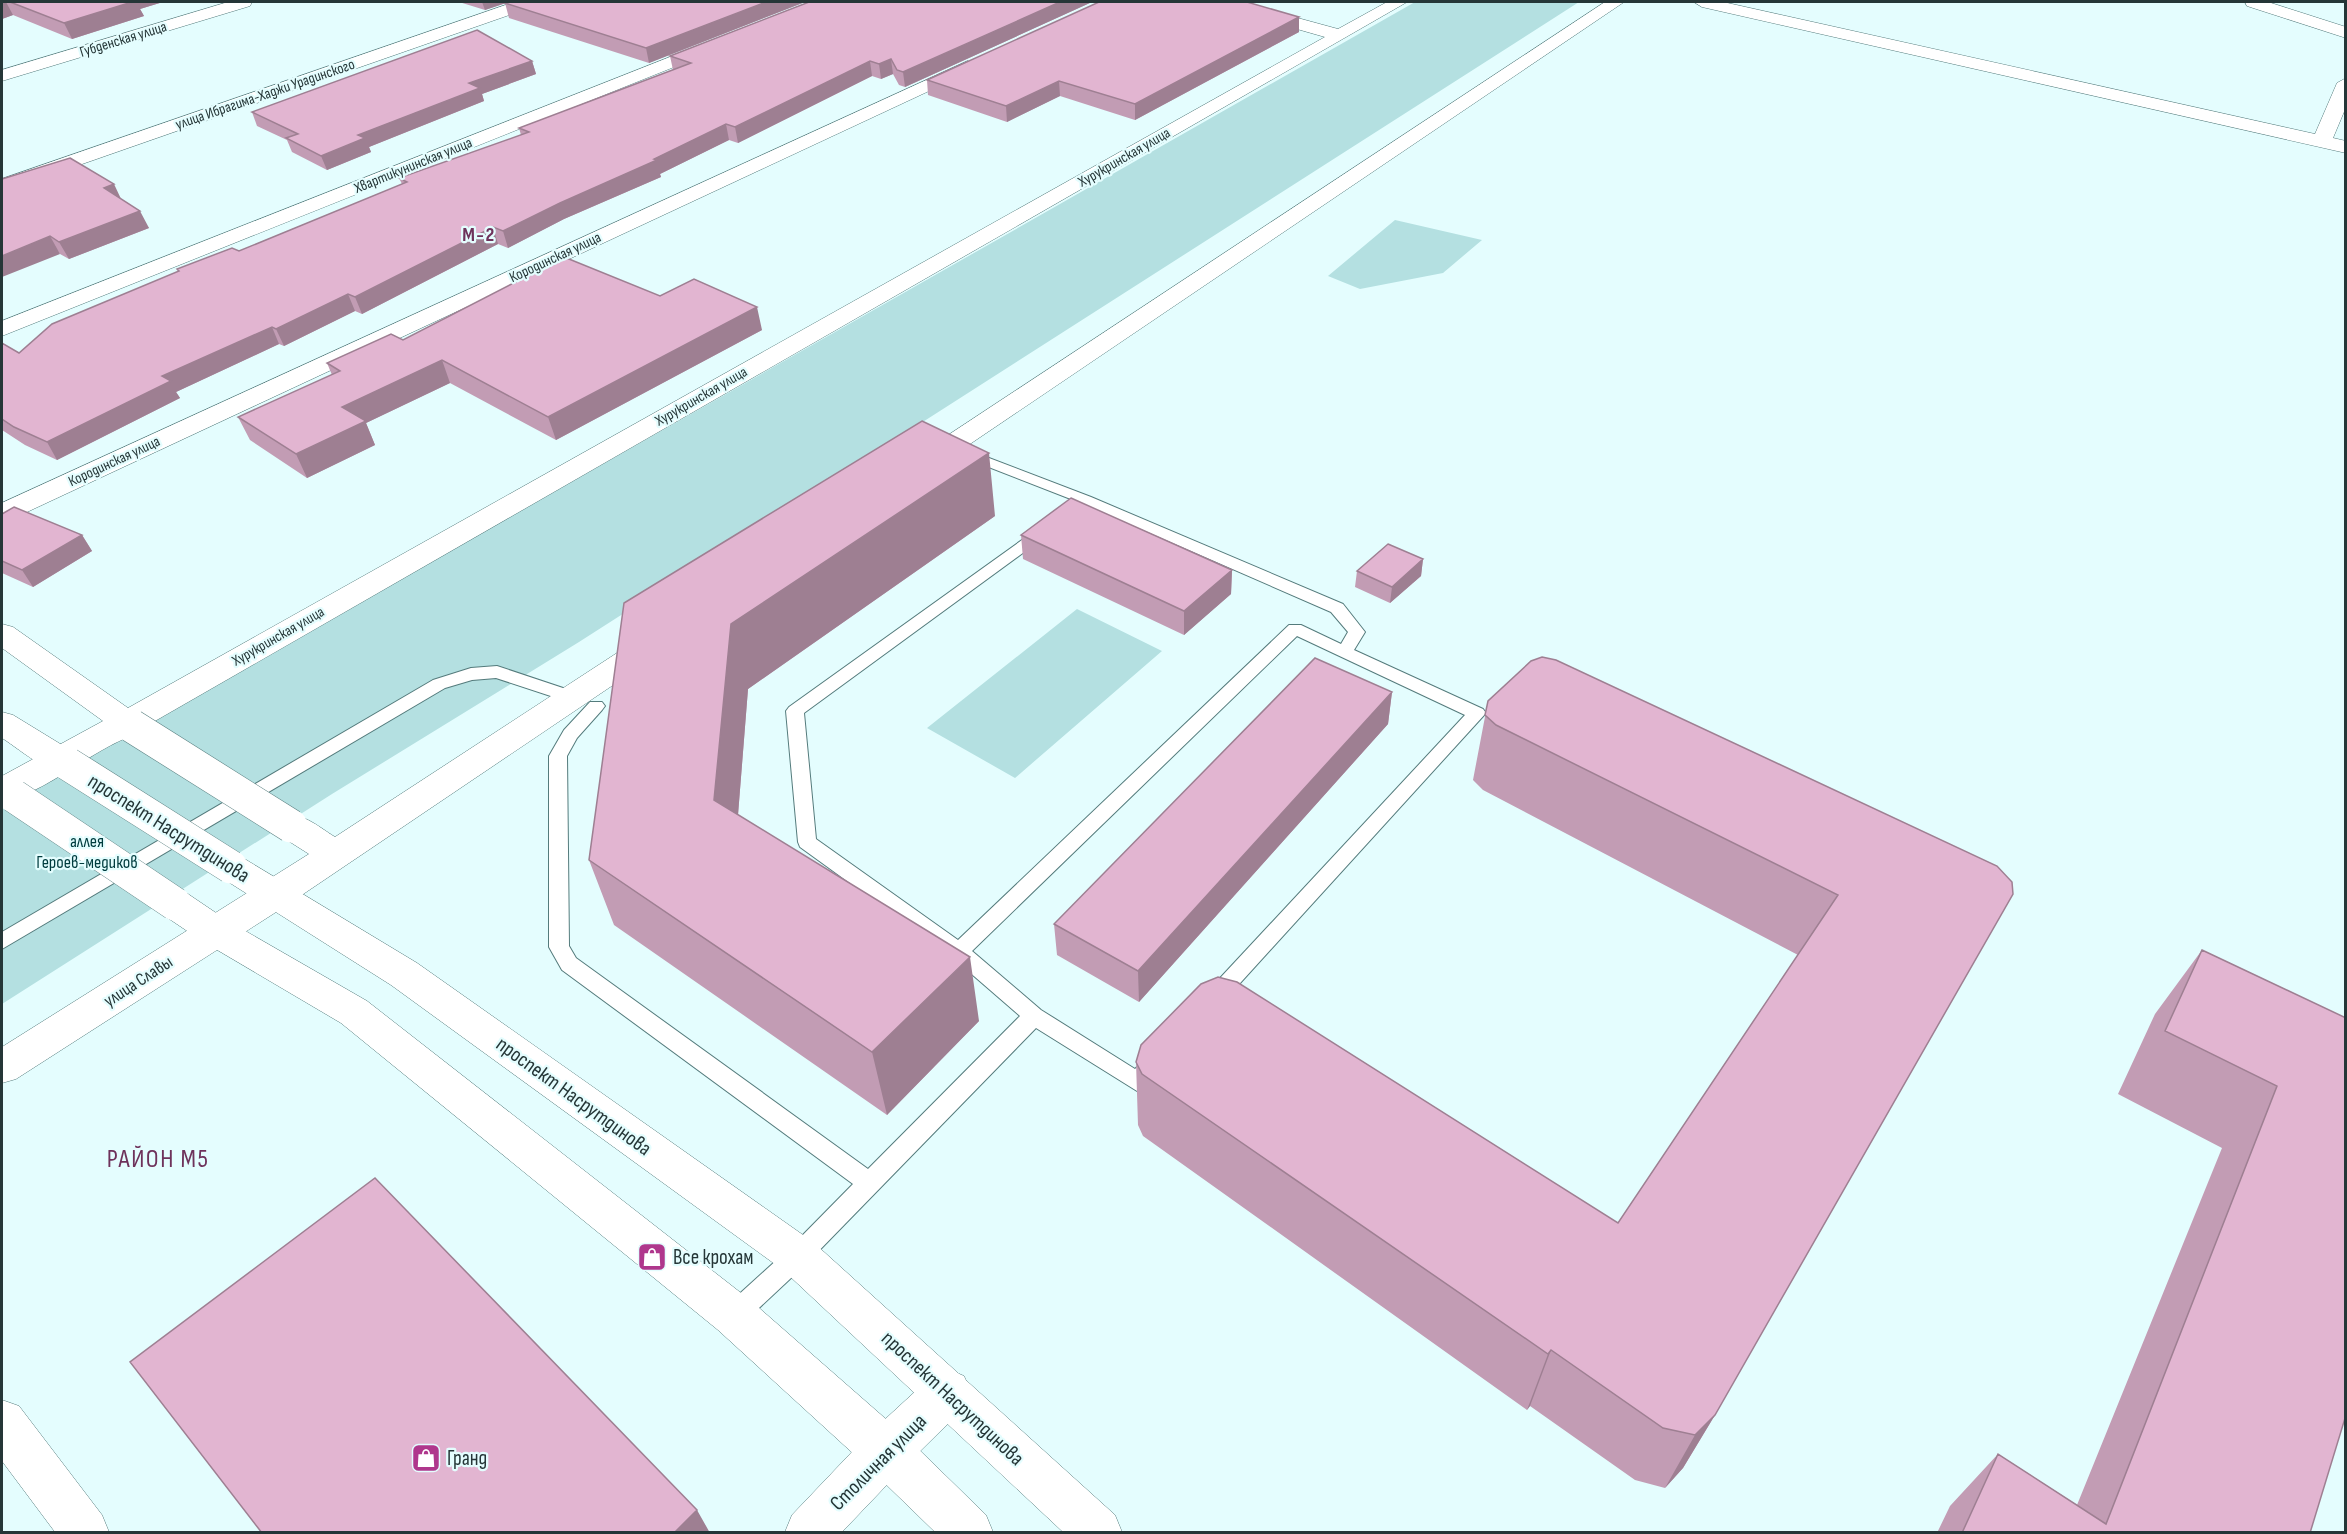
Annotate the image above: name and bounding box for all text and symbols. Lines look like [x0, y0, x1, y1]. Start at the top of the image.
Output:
street label: Губденская улица [77, 17, 169, 62]
street label: улица Ибрагима-Хаджи Урадинского [173, 55, 357, 134]
street label: Хурукринская улица [1074, 123, 1174, 192]
street label: Хвартикунинская улица [350, 133, 475, 198]
district label: М-2 [462, 223, 496, 247]
street label: Кородинская улица [506, 228, 604, 287]
street label: Хурукринская улица [651, 362, 751, 431]
street label: Кородинская улица [65, 432, 163, 491]
street label: Хурукринская улица [228, 602, 328, 671]
street label: проспект Насрутдинова [83, 769, 254, 888]
park label: аллея Героев-медиков [36, 831, 138, 873]
street label: улица Славы [100, 951, 177, 1011]
street label: проспект Насрутдинова [491, 1032, 656, 1161]
district label: РАЙОН М5 [107, 1144, 209, 1175]
shop icon: Все крохам [636, 1241, 668, 1273]
place label: Все крохам [673, 1245, 754, 1270]
street label: проспект Насрутдинова [876, 1326, 1029, 1471]
street label: Столичная улица [825, 1409, 932, 1516]
shop icon: Гранд [410, 1442, 442, 1474]
place label: Гранд [447, 1446, 487, 1471]

